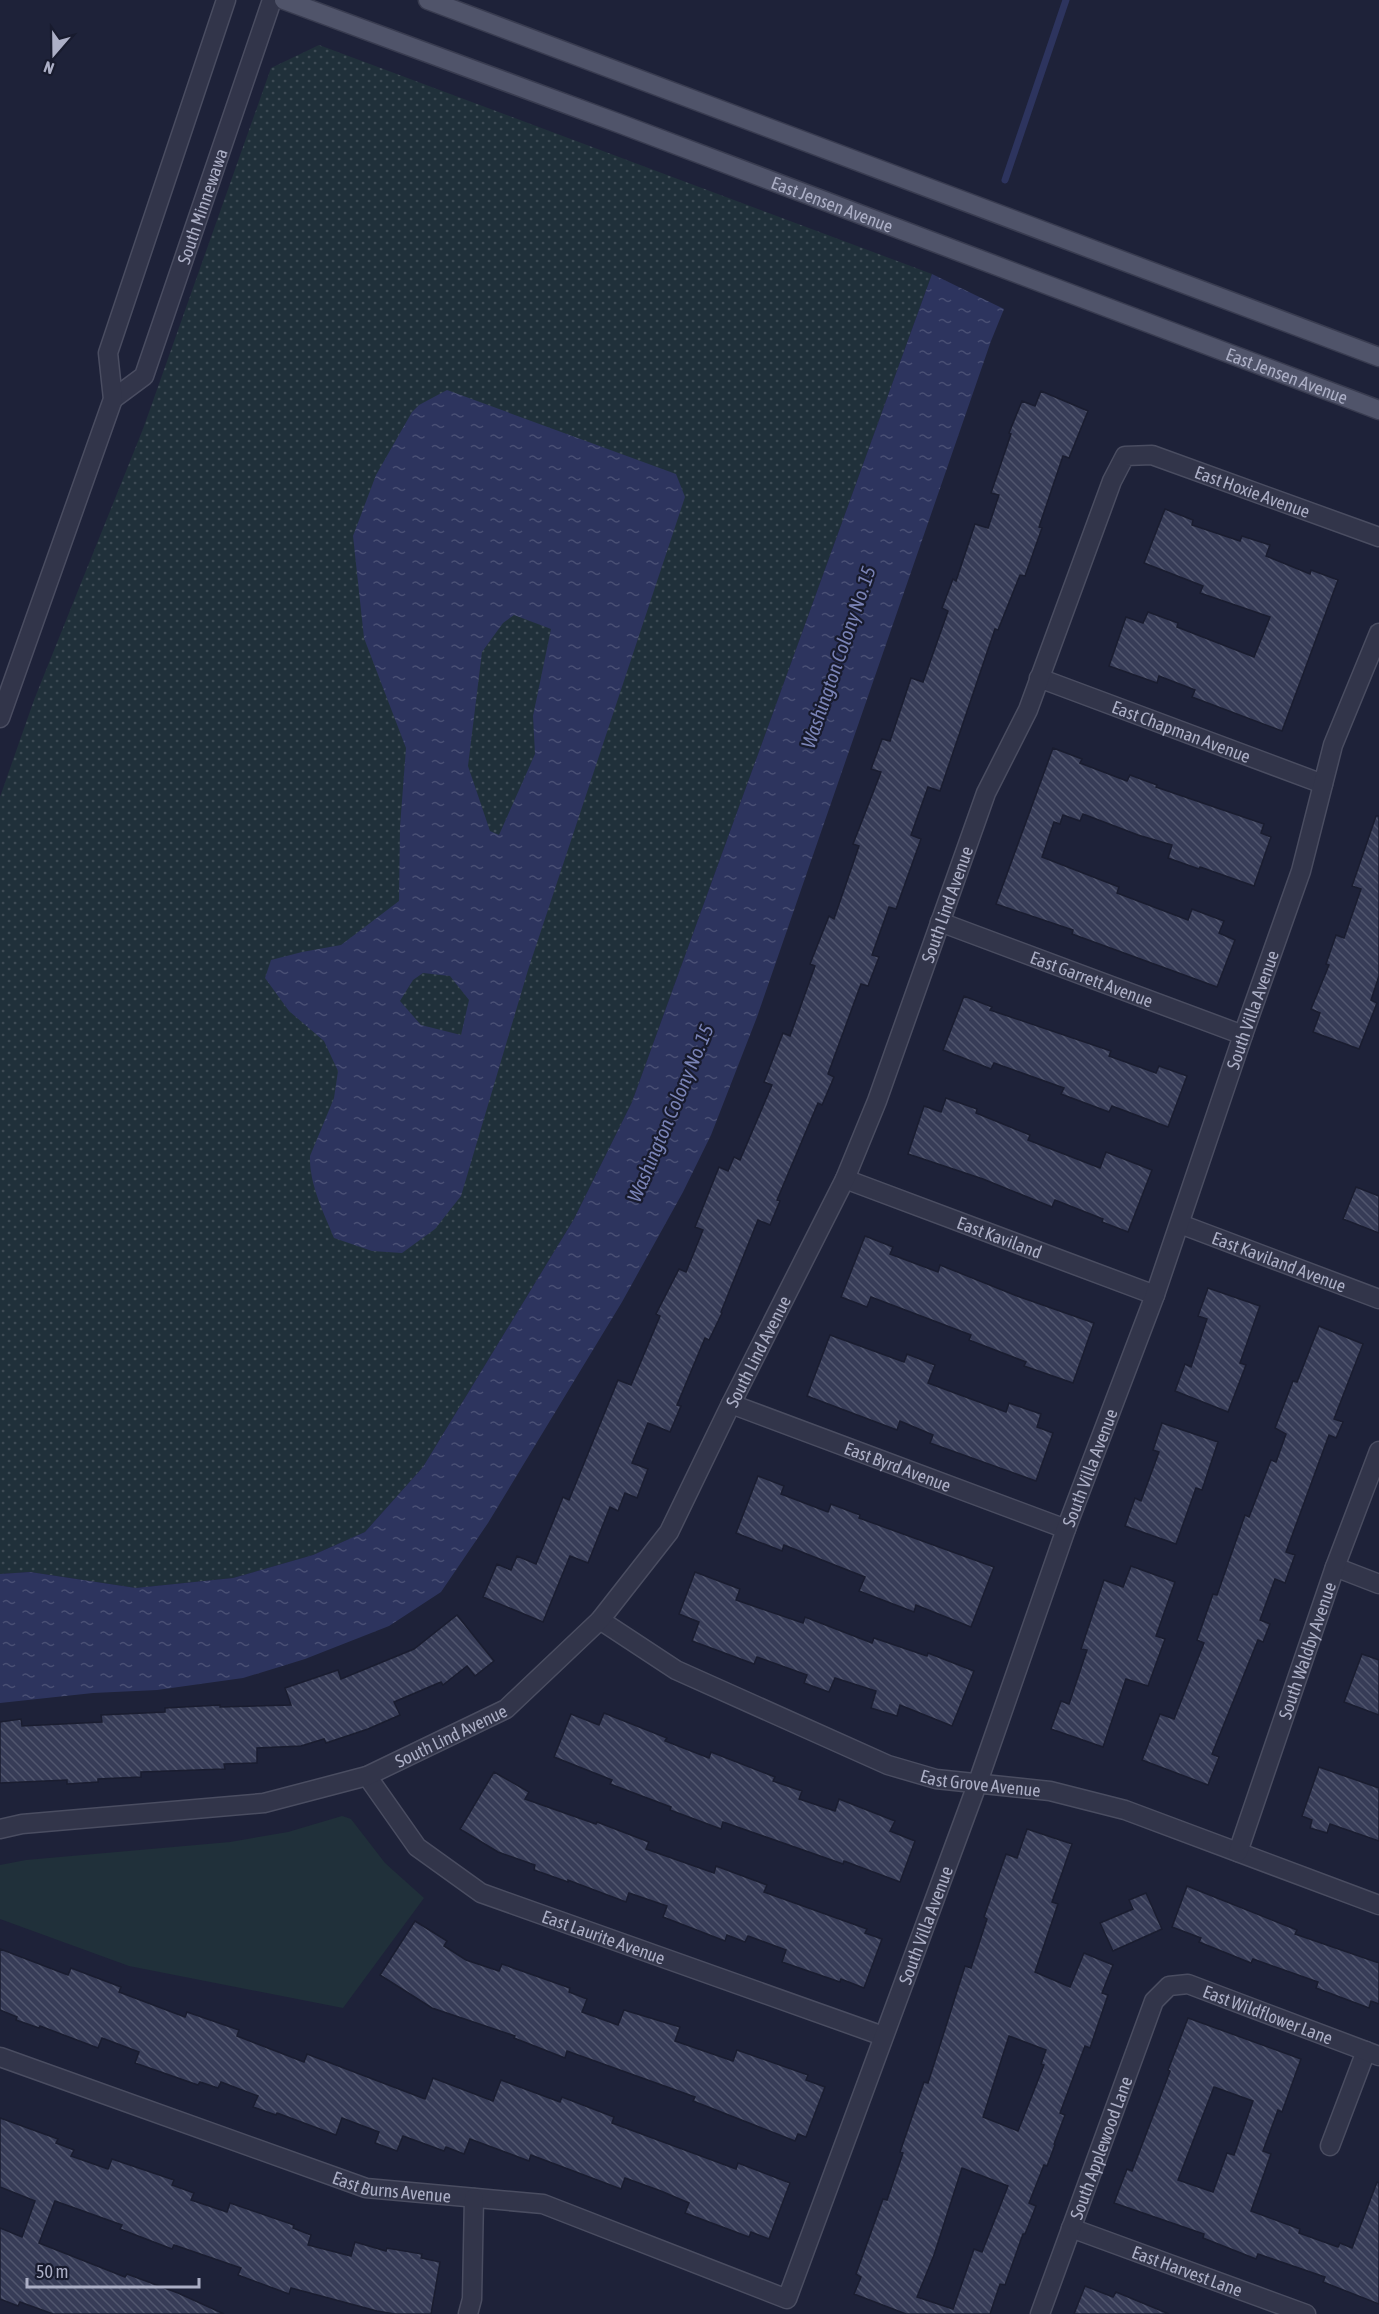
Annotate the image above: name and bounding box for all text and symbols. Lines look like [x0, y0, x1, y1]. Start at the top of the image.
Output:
north arrow [24, 24, 84, 84]
text: N [41, 58, 56, 78]
street label: South Minnewawa [172, 146, 231, 267]
street label: East Jensen Avenue [769, 171, 896, 236]
street label: East Jensen Avenue [1223, 343, 1351, 408]
street label: East Hoxie Avenue [1192, 461, 1313, 522]
water label: Washington Colony No. 15 [796, 563, 880, 751]
street label: East Chapman Avenue [1109, 696, 1254, 767]
street label: South Lind Avenue [916, 843, 977, 965]
street label: East Garrett Avenue [1027, 946, 1156, 1011]
street label: South Villa Avenue [1222, 948, 1283, 1072]
water label: Washington Colony No. 15 [622, 1021, 718, 1205]
street label: East Kaviland [954, 1211, 1045, 1262]
street label: East Kaviland Avenue [1209, 1227, 1349, 1296]
street label: South Lind Avenue [721, 1292, 795, 1410]
street label: South Villa Avenue [1057, 1406, 1121, 1529]
street label: East Byrd Avenue [842, 1437, 954, 1496]
street label: South Waldby Avenue [1274, 1579, 1340, 1722]
street label: South Lind Avenue [391, 1700, 510, 1772]
street label: East Grove Avenue [918, 1765, 1042, 1800]
street label: South Villa Avenue [894, 1863, 957, 1987]
street label: East Laurite Avenue [539, 1905, 668, 1968]
street label: East Wildflower Lane [1200, 1980, 1336, 2048]
street label: South Applewood Lane [1065, 2073, 1136, 2222]
street label: East Burns Avenue [330, 2166, 452, 2206]
street label: East Harvest Lane [1129, 2241, 1245, 2300]
scale bar [27, 2251, 200, 2289]
text: 50 m [36, 2261, 68, 2282]

